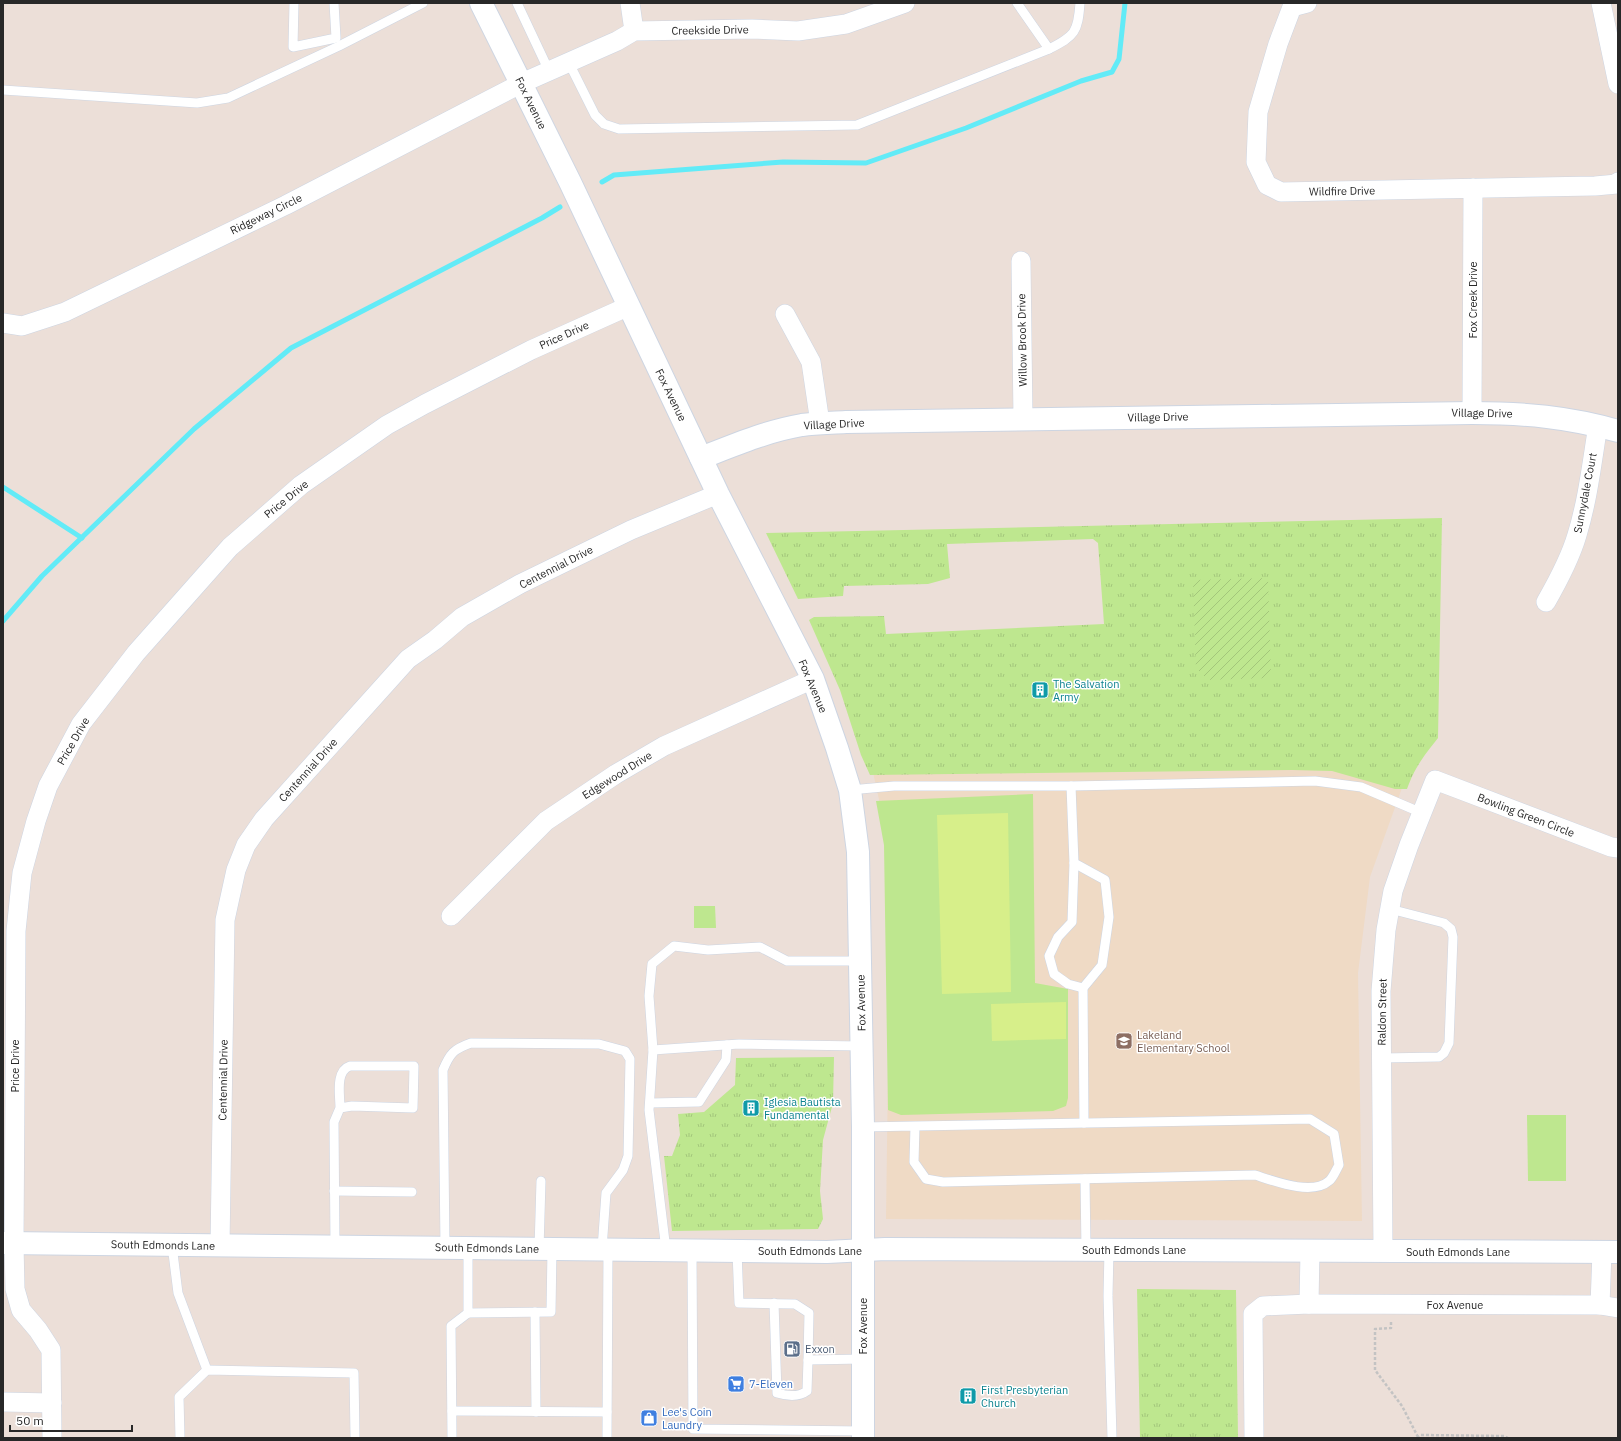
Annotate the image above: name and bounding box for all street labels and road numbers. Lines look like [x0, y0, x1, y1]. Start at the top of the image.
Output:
street label: Creekside Drive [671, 22, 749, 38]
street label: Fox Avenue [512, 74, 550, 132]
street label: Wildfire Drive [1309, 183, 1375, 199]
street label: Ridgeway Circle [228, 191, 304, 237]
street label: Fox Creek Drive [1466, 262, 1480, 338]
street label: Willow Brook Drive [1014, 293, 1030, 387]
street label: Price Drive [537, 318, 591, 352]
street label: Fox Avenue [652, 366, 690, 424]
street label: Village Drive [1451, 405, 1513, 421]
street label: Village Drive [1127, 409, 1189, 425]
street label: Village Drive [803, 415, 865, 433]
street label: Sunnydale Court [1570, 452, 1600, 534]
street label: Price Drive [261, 477, 311, 521]
street label: Centennial Drive [517, 542, 595, 592]
street label: Fox Avenue [795, 657, 831, 715]
street label: Price Drive [54, 715, 92, 767]
street label: Centennial Drive [276, 735, 340, 805]
street label: Edgewood Drive [580, 748, 654, 802]
street label: Bowling Green Circle [1475, 790, 1577, 840]
street label: Fox Avenue [854, 974, 868, 1032]
street label: Raldon Street [1374, 978, 1390, 1046]
street label: Centennial Drive [215, 1039, 231, 1121]
street label: Price Drive [8, 1040, 22, 1092]
street label: South Edmonds Lane [111, 1237, 215, 1253]
street label: South Edmonds Lane [435, 1240, 539, 1256]
street label: South Edmonds Lane [1082, 1243, 1186, 1257]
street label: South Edmonds Lane [758, 1244, 862, 1258]
street label: South Edmonds Lane [1406, 1245, 1510, 1259]
street label: Fox Avenue [856, 1298, 870, 1354]
street label: Fox Avenue [1427, 1298, 1483, 1312]

